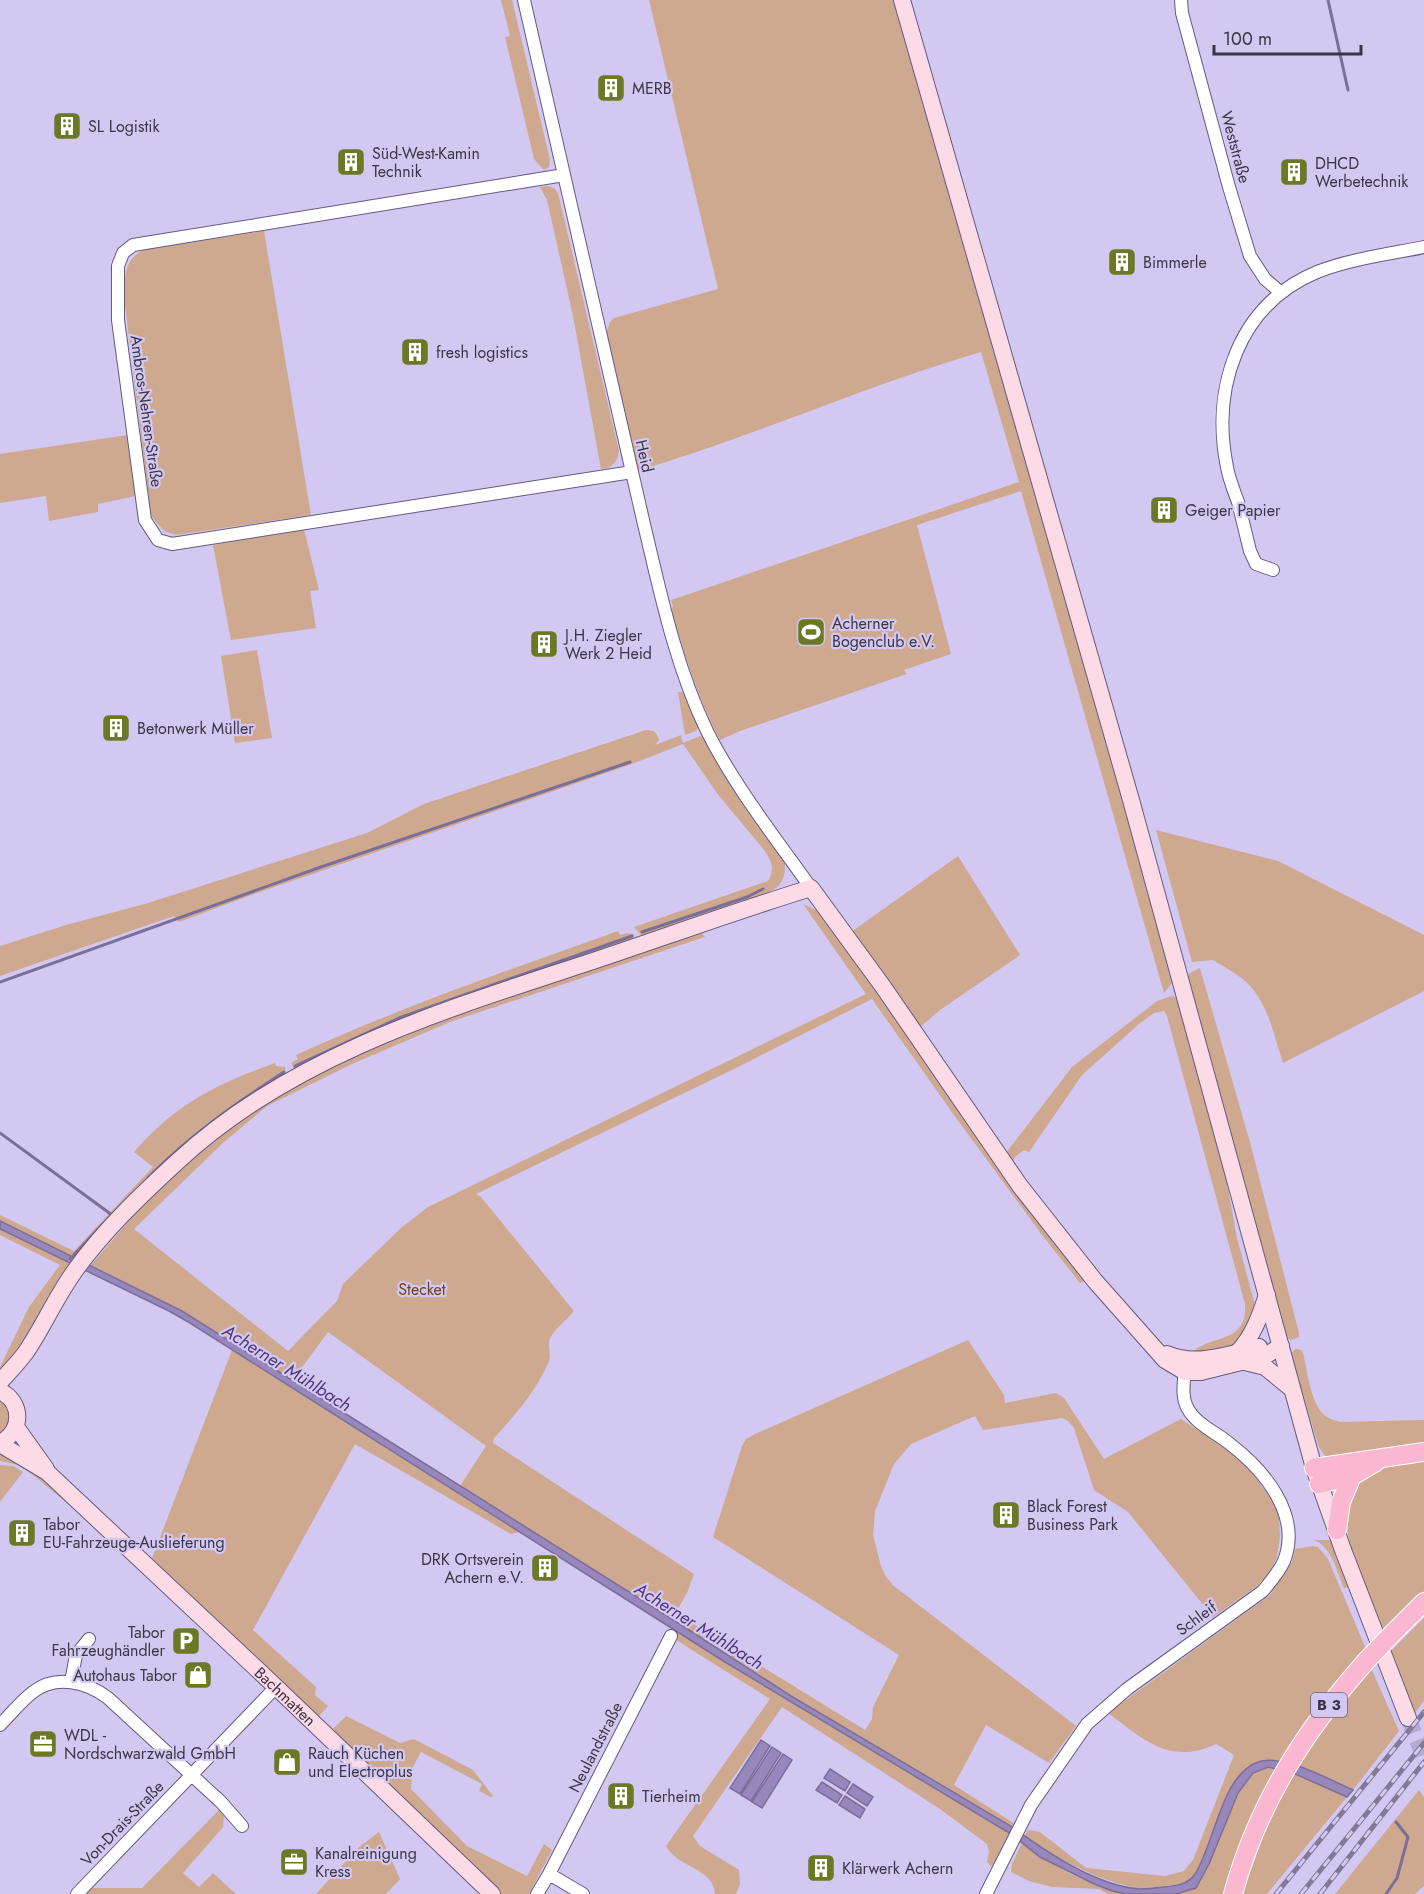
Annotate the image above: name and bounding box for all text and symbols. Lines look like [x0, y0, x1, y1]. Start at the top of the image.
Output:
scale bar [1214, 18, 1361, 56]
text: 100 m [1223, 26, 1272, 52]
building icon: MERB [595, 72, 627, 104]
place label: MERB [632, 77, 672, 100]
street label: Weststraße [1215, 108, 1256, 186]
building icon: SL Logistik [51, 110, 83, 142]
place label: SL Logistik [88, 115, 160, 138]
place label: Süd-West-Kamin Technik [372, 142, 480, 183]
building icon: Süd-West-Kamin Technik [335, 146, 367, 178]
place label: DHCD Werbetechnik [1315, 152, 1409, 193]
building icon: DHCD Werbetechnik [1278, 156, 1310, 188]
building icon: Bimmerle [1106, 246, 1138, 278]
place label: Bimmerle [1143, 251, 1207, 274]
street label: Ambros-Nehren-Straße [124, 334, 169, 489]
building icon: fresh logistics [399, 336, 431, 368]
place label: fresh logistics [436, 341, 528, 364]
street label: Heid [630, 437, 659, 475]
building icon: Geiger Papier [1148, 494, 1180, 526]
place label: Geiger Papier [1185, 499, 1281, 522]
place label: Acherner Bogenclub e.V. [832, 612, 935, 653]
sports icon: Acherner Bogenclub e.V. [795, 616, 827, 648]
place label: J.H. Ziegler Werk 2 Heid [563, 624, 652, 665]
building icon: J.H. Ziegler Werk 2 Heid [528, 628, 560, 660]
building icon: Betonwerk Müller [100, 712, 132, 744]
place label: Betonwerk Müller [137, 717, 254, 740]
park label: Stecket [398, 1278, 446, 1301]
water label: Acherner Mühlbach [217, 1317, 356, 1418]
place label: Black Forest Business Park [1027, 1495, 1119, 1536]
building icon: Black Forest Business Park [990, 1499, 1022, 1531]
place label: Tabor EU-Fahrzeuge-Auslieferung [43, 1513, 225, 1554]
building icon: Tabor EU-Fahrzeuge-Auslieferung [6, 1517, 38, 1549]
place label: DRK Ortsverein Achern e.V. [421, 1548, 524, 1589]
building icon: DRK Ortsverein Achern e.V. [529, 1552, 561, 1584]
water label: Acherner Mühlbach [629, 1575, 768, 1676]
street label: Schleif [1171, 1595, 1222, 1641]
place label: Tabor Fahrzeughändler [51, 1621, 166, 1662]
parking icon: Tabor Fahrzeughändler [170, 1625, 202, 1657]
shop icon: Autohaus Tabor [182, 1659, 214, 1691]
street label: Bachmatten [249, 1662, 321, 1732]
place label: Autohaus Tabor [73, 1664, 178, 1687]
road number: B 3 [1311, 1693, 1347, 1717]
street label: Neulandstraße [563, 1698, 628, 1796]
place label: WDL - Nordschwarzwald GmbH [64, 1724, 236, 1765]
office icon: WDL - Nordschwarzwald GmbH [27, 1728, 59, 1760]
place label: Rauch Küchen und Electroplus [308, 1742, 413, 1783]
shop icon: Rauch Küchen und Electroplus [271, 1746, 303, 1778]
street label: Von-Drais-Straße [76, 1775, 169, 1871]
building icon: Tierheim [605, 1780, 637, 1812]
place label: Tierheim [642, 1785, 701, 1808]
place label: Kanalreinigung Kress [315, 1842, 417, 1883]
office icon: Kanalreinigung Kress [278, 1846, 310, 1878]
building icon: Klärwerk Achern [805, 1852, 837, 1884]
place label: Klärwerk Achern [842, 1857, 953, 1880]

